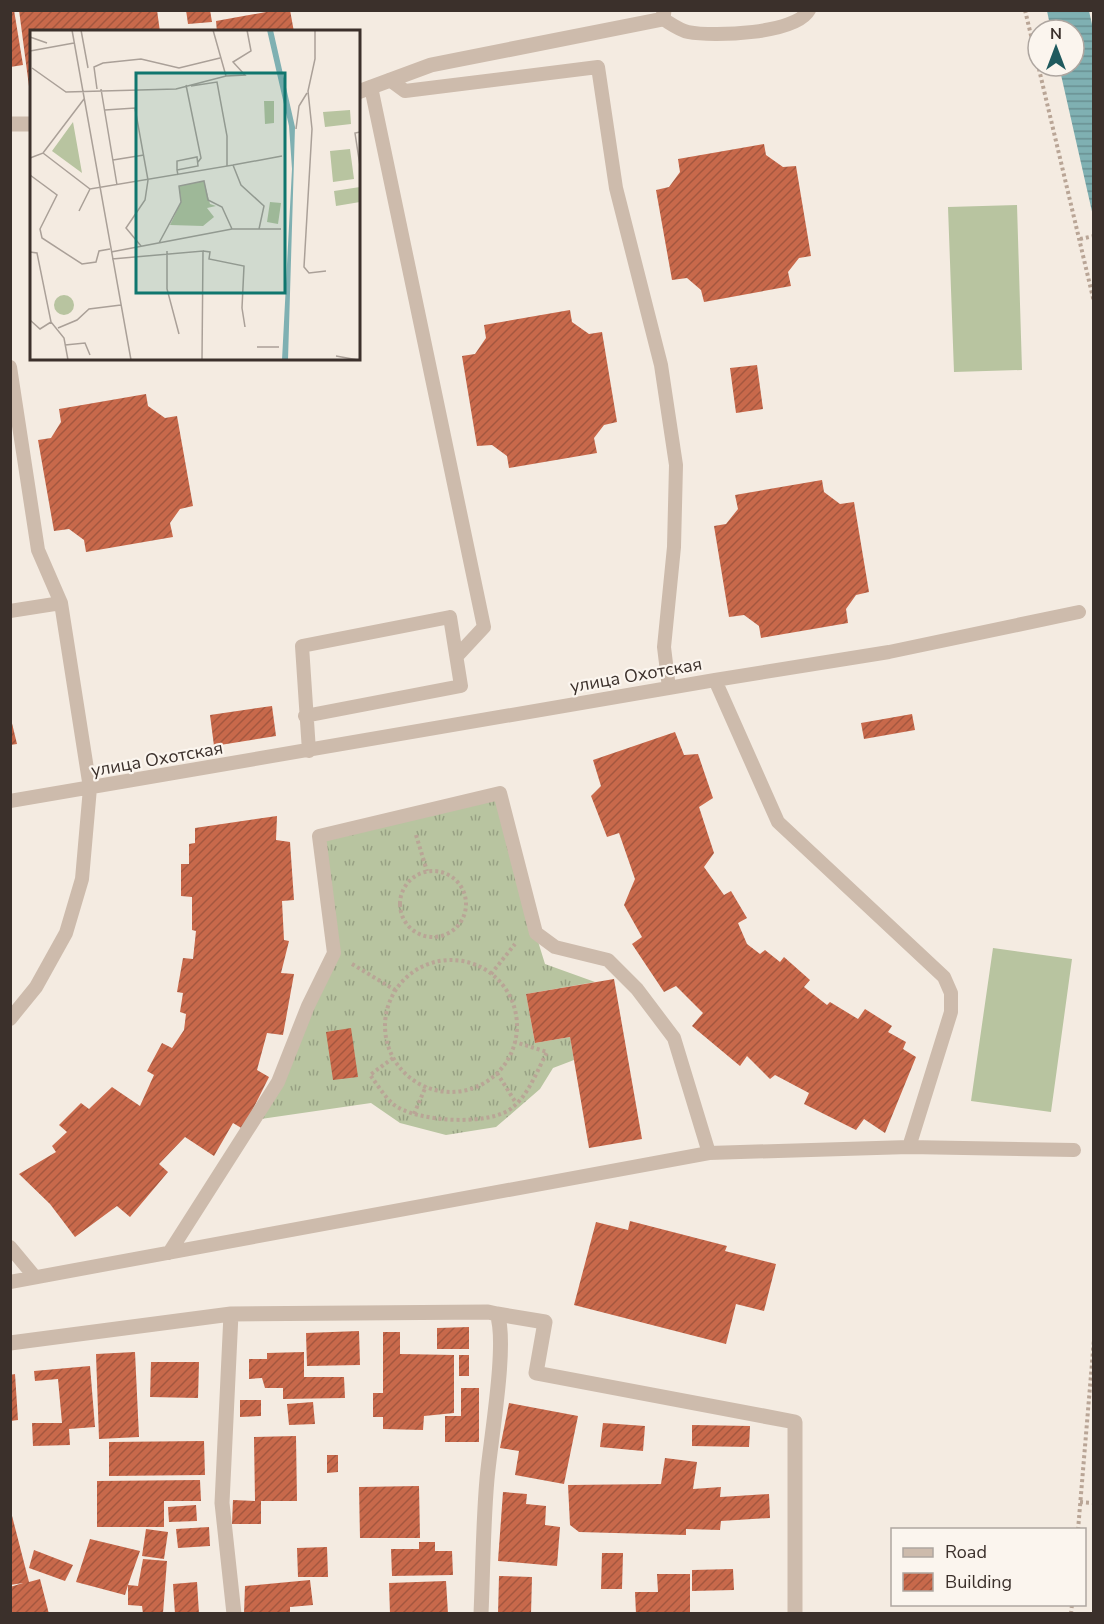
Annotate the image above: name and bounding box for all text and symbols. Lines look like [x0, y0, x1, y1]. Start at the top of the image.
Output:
north arrow [1026, 18, 1086, 78]
text: N [1050, 23, 1062, 45]
inset map [30, 30, 360, 360]
street label: улица Охотская [568, 652, 704, 698]
street label: улица Охотская [89, 736, 225, 782]
legend [891, 1528, 1086, 1606]
text: Road [945, 1540, 987, 1564]
text: Building [945, 1570, 1012, 1594]

